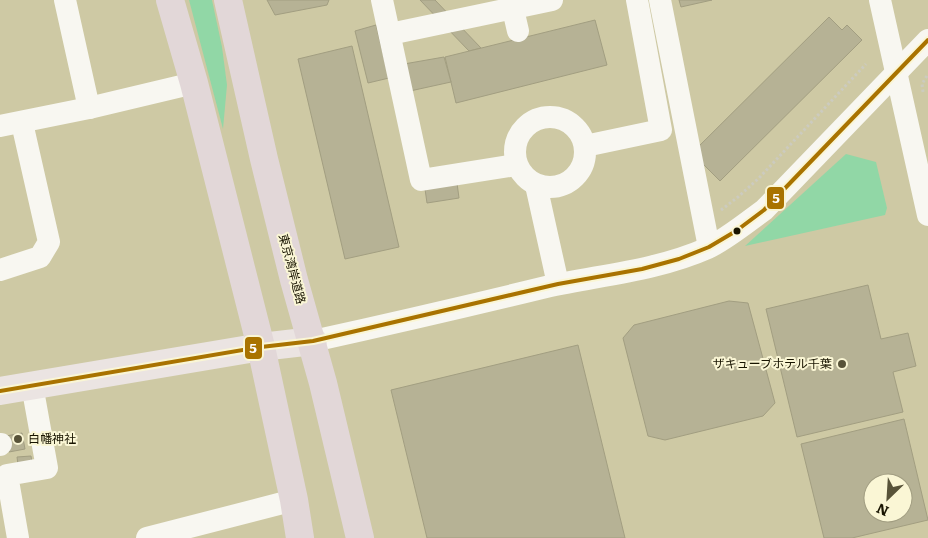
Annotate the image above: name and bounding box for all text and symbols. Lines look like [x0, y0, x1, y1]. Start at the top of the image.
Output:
line badge: 5 [766, 186, 785, 210]
text: 5 [772, 187, 780, 207]
unlabelled marker [732, 226, 742, 236]
street label: 東京湾岸道路 [275, 232, 311, 306]
line badge: 5 [244, 336, 263, 360]
text: 5 [249, 337, 257, 357]
place label: ザキューブホテル千葉 [713, 354, 832, 372]
marker: ザキューブホテル千葉 [836, 358, 848, 370]
place label: 白幡神社 [28, 429, 76, 447]
marker: 白幡神社 [12, 433, 24, 445]
north arrow [863, 473, 913, 523]
text: N [872, 499, 892, 522]

